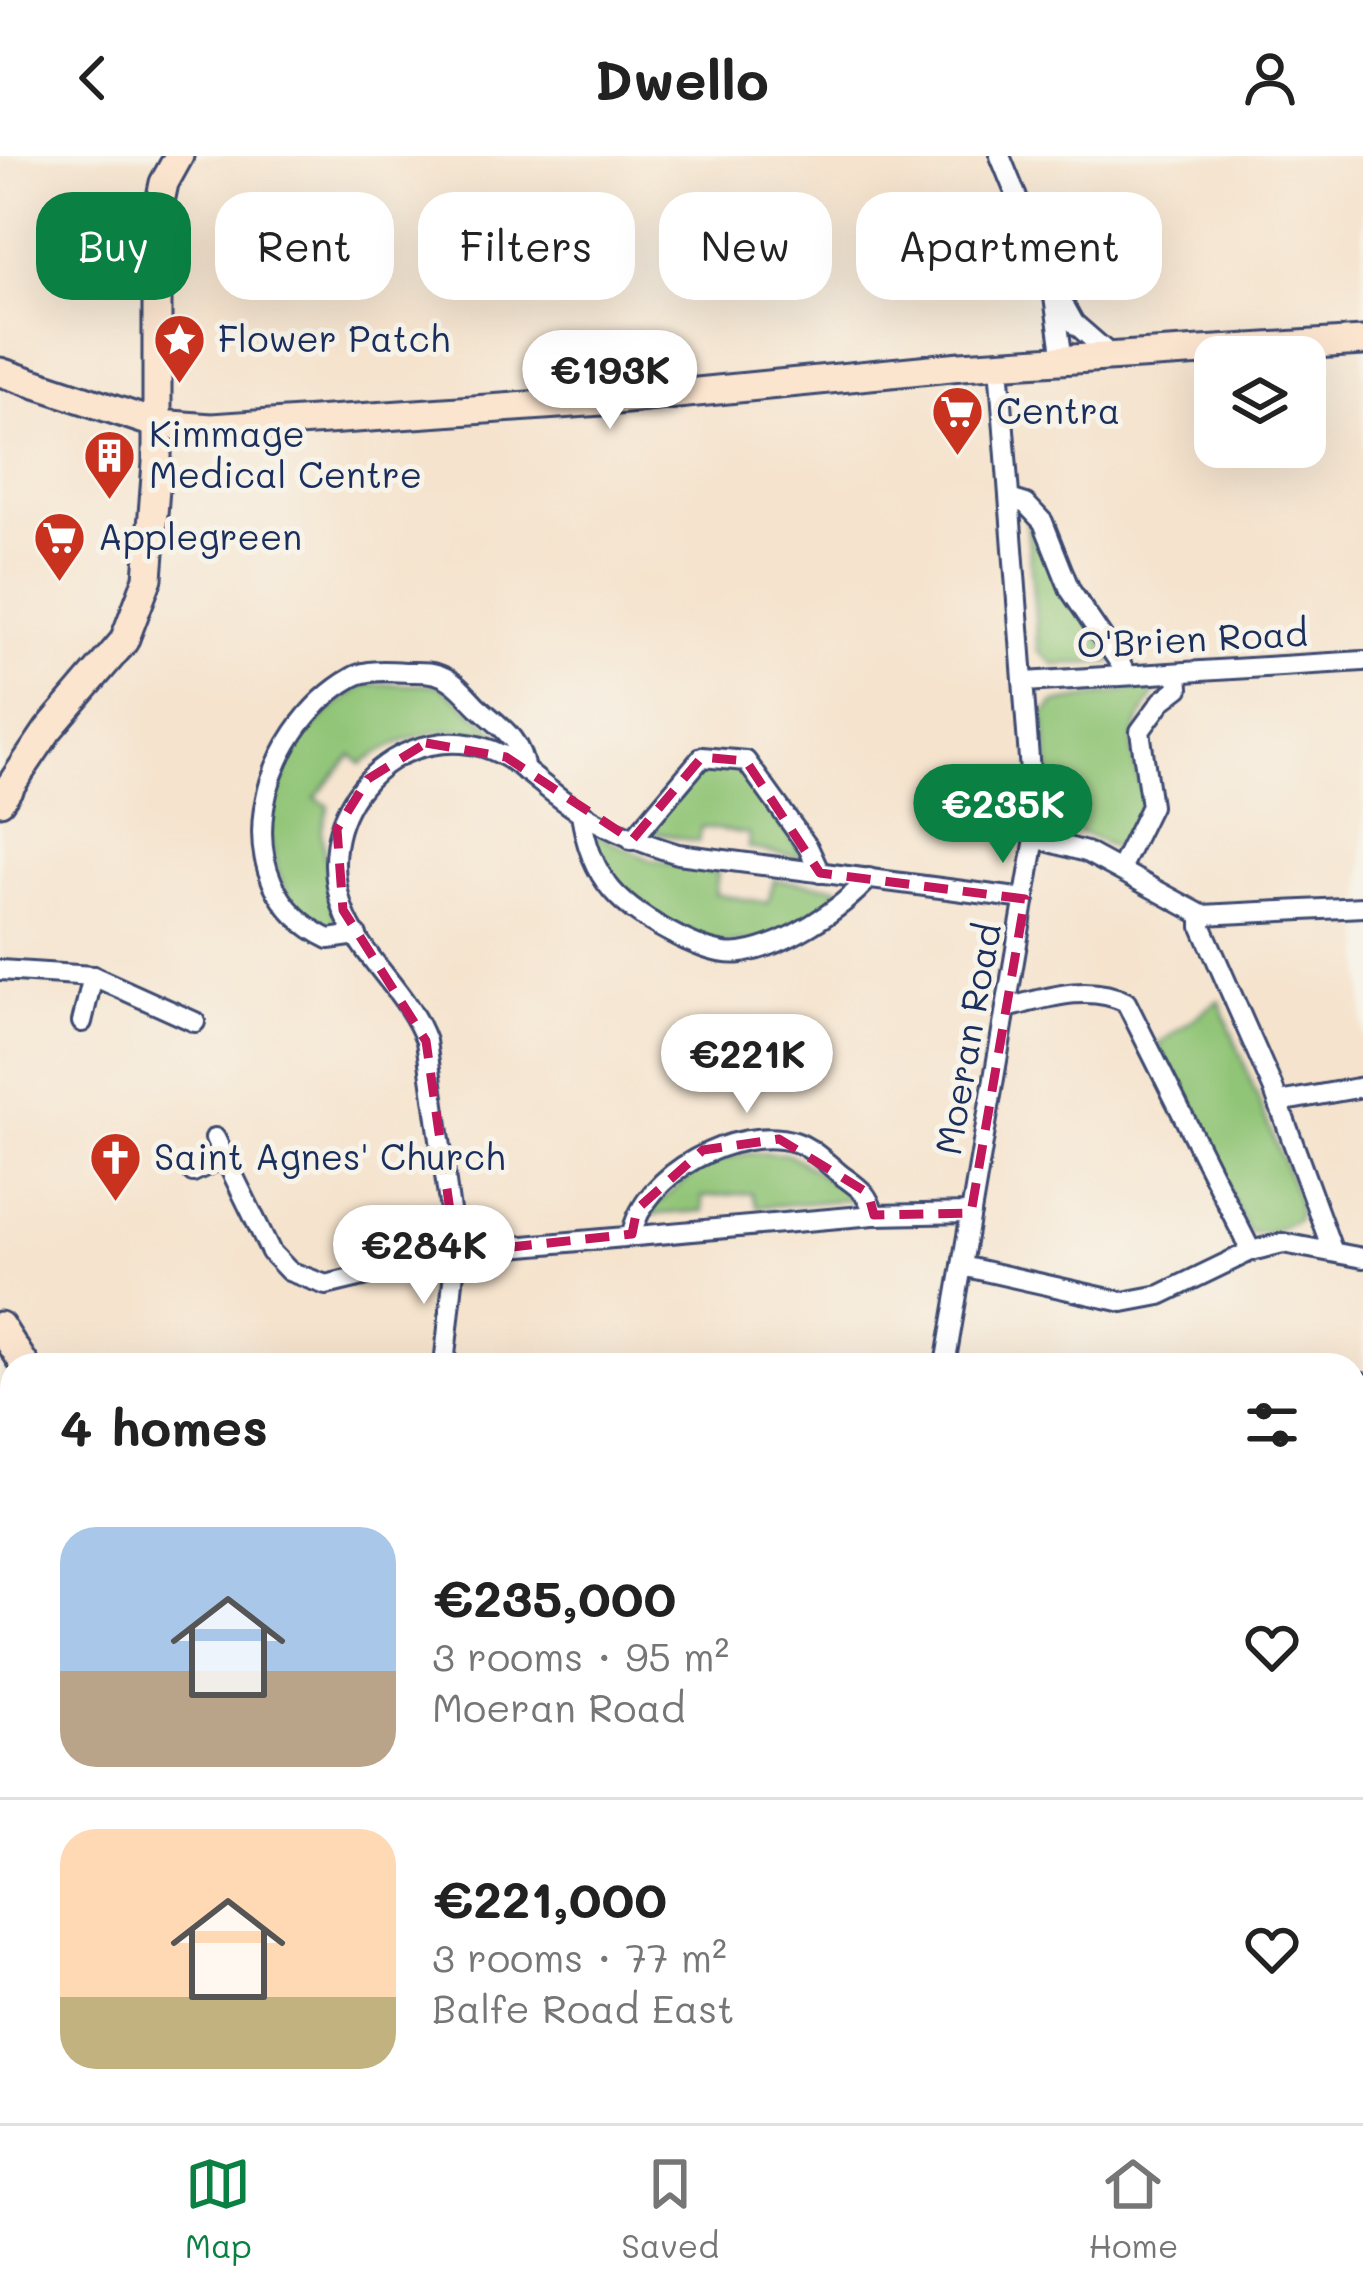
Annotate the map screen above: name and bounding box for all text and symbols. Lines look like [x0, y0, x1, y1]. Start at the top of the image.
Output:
text: Dwello [594, 43, 769, 114]
icon: back [60, 45, 126, 111]
icon: person [1237, 45, 1303, 111]
chip: Buy [36, 192, 191, 300]
chip: Rent [215, 192, 394, 300]
chip: Filters [418, 192, 635, 300]
chip: New [659, 192, 832, 300]
chip: Apartment [856, 192, 1162, 300]
place icon: Flower Patch [151, 311, 207, 385]
place label: Flower Patch [218, 314, 450, 361]
pin: €193K [526, 330, 694, 432]
map controls [1194, 336, 1326, 468]
button: layers [1194, 336, 1326, 468]
text: €193K [549, 343, 671, 394]
supermarket icon: Centra [929, 383, 985, 457]
place label: Centra [996, 386, 1120, 433]
place label: Kimmage Medical Centre [149, 409, 422, 497]
building icon: Kimmage Medical Centre [82, 427, 138, 501]
supermarket icon: Applegreen [31, 509, 87, 583]
place label: Applegreen [98, 512, 302, 559]
street label: O'Brien Road [1075, 608, 1309, 667]
pin: €235K [919, 764, 1087, 866]
text: €235K [940, 777, 1066, 828]
street label: Moeran Road [923, 919, 1010, 1158]
pin: €221K [663, 1014, 831, 1116]
text: €221K [688, 1027, 806, 1078]
church icon: Saint Agnes' Church [87, 1129, 143, 1203]
place label: Saint Agnes' Church [154, 1132, 505, 1179]
pin: €284K [340, 1205, 508, 1307]
text: €284K [360, 1218, 488, 1269]
text: 4 homes [60, 1392, 268, 1459]
icon: filters [1239, 1392, 1305, 1458]
text: €235,000 [432, 1563, 676, 1630]
icon: home [156, 1575, 300, 1719]
icon: heart [1239, 1614, 1305, 1680]
text: 3 rooms · 95 m² [432, 1630, 729, 1681]
text: Moeran Road [432, 1681, 685, 1732]
text: €221,000 [432, 1864, 667, 1931]
icon: home [156, 1877, 300, 2021]
icon: heart [1239, 1916, 1305, 1982]
text: 3 rooms · 77 m² [432, 1931, 727, 1982]
text: Balfe Road East [432, 1982, 734, 2033]
tab: Map [185, 2151, 252, 2266]
tab: Saved [621, 2151, 719, 2266]
tab: Home [1089, 2151, 1178, 2266]

